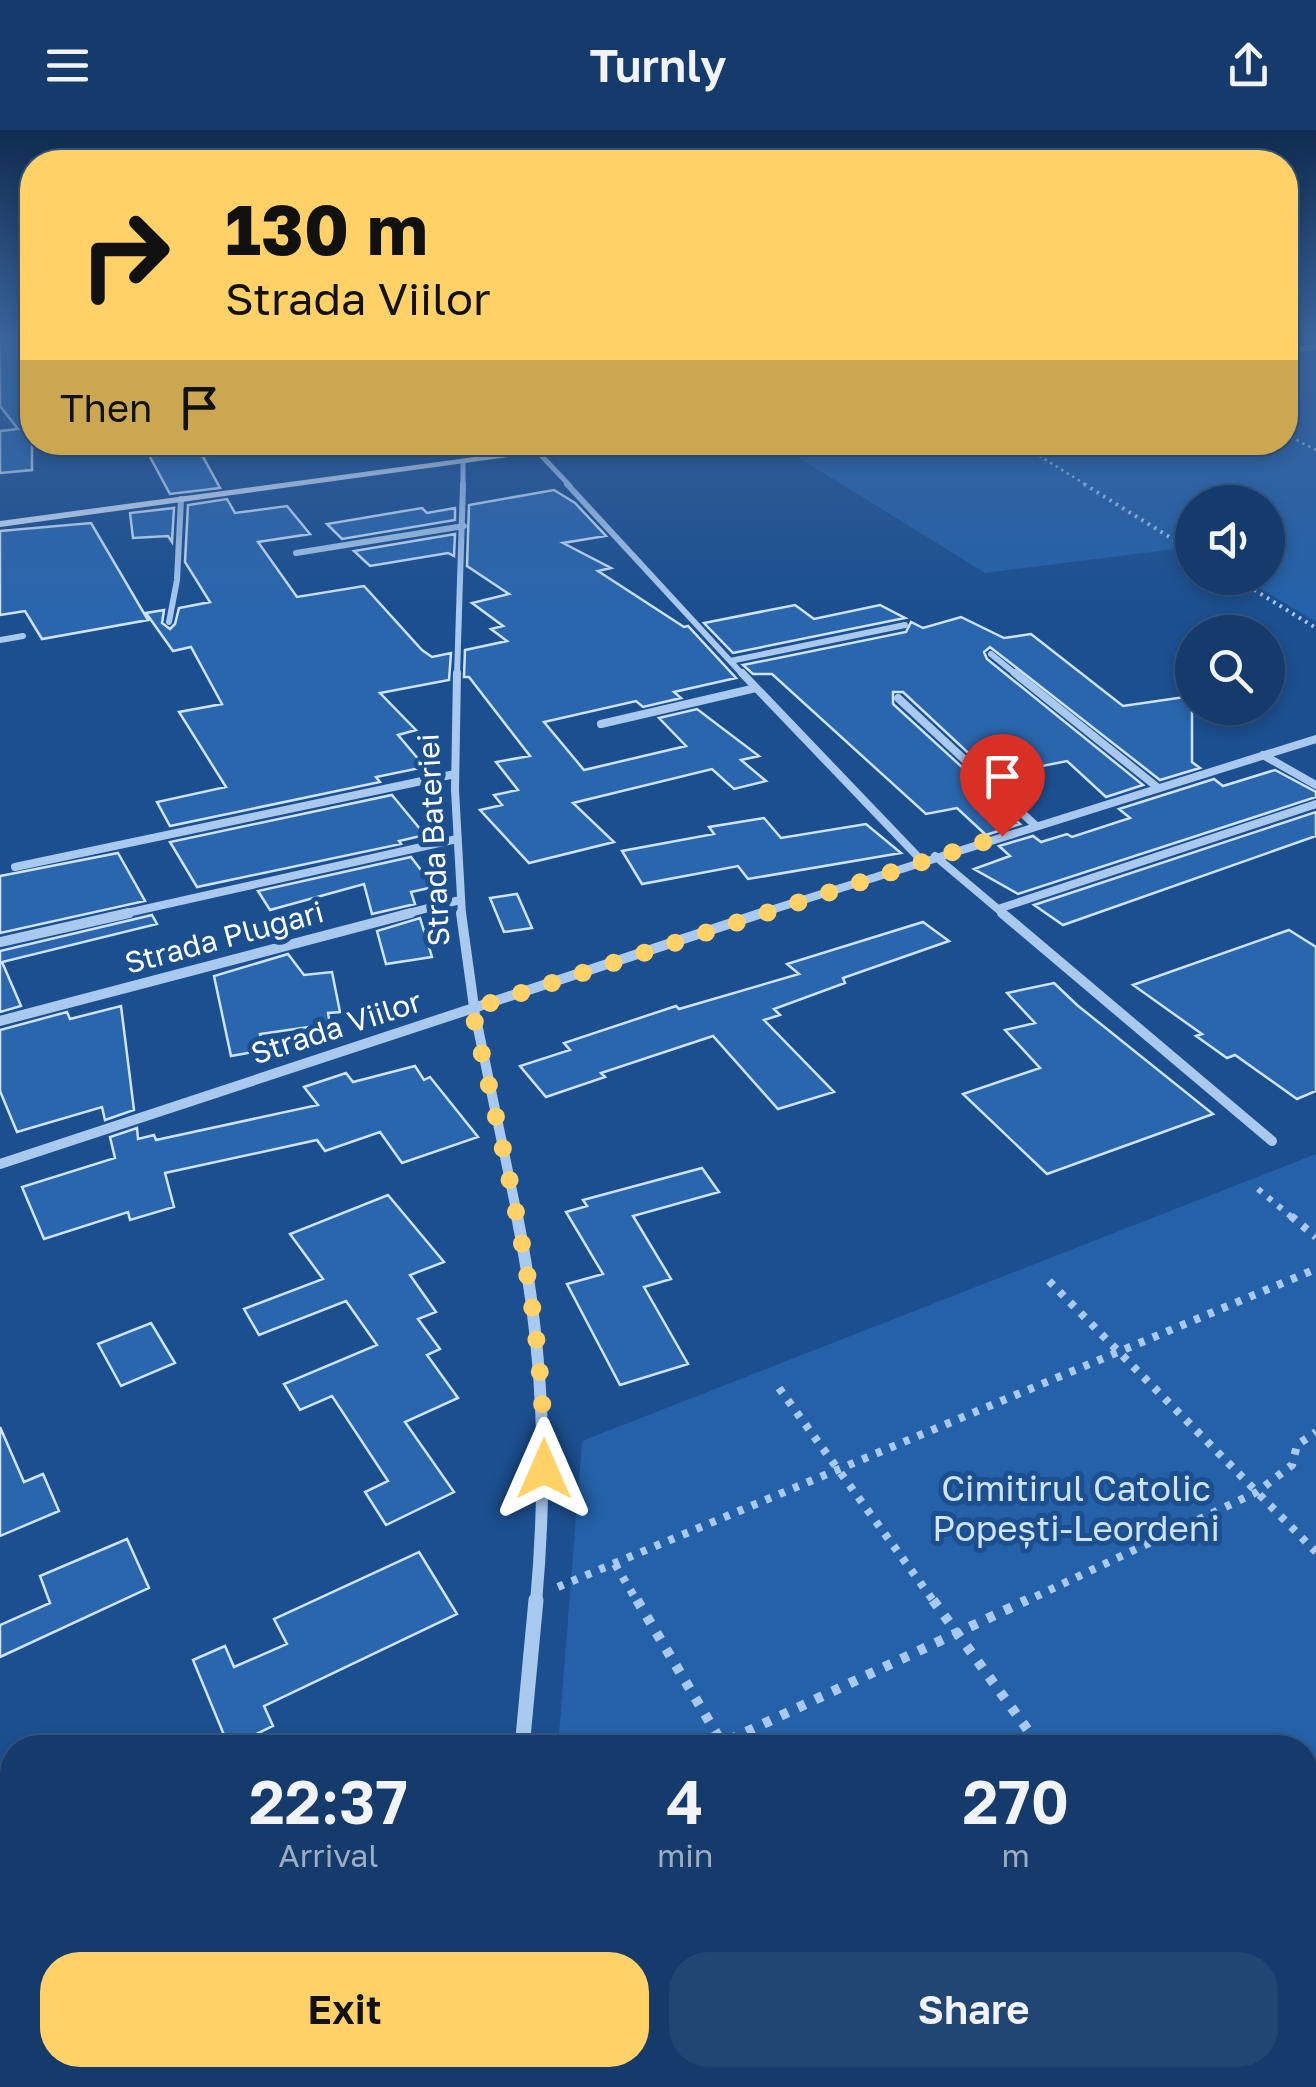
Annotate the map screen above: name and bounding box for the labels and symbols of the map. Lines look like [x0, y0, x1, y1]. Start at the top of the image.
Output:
street label: Strada Bateriei [409, 733, 457, 947]
pin [960, 734, 1045, 837]
street label: Strada Plugari [121, 893, 327, 981]
street label: Strada Viilor [246, 982, 426, 1071]
position arrow [492, 1417, 596, 1521]
park label: Cimitirul Catolic Popești-Leordeni [932, 1467, 1220, 1549]

